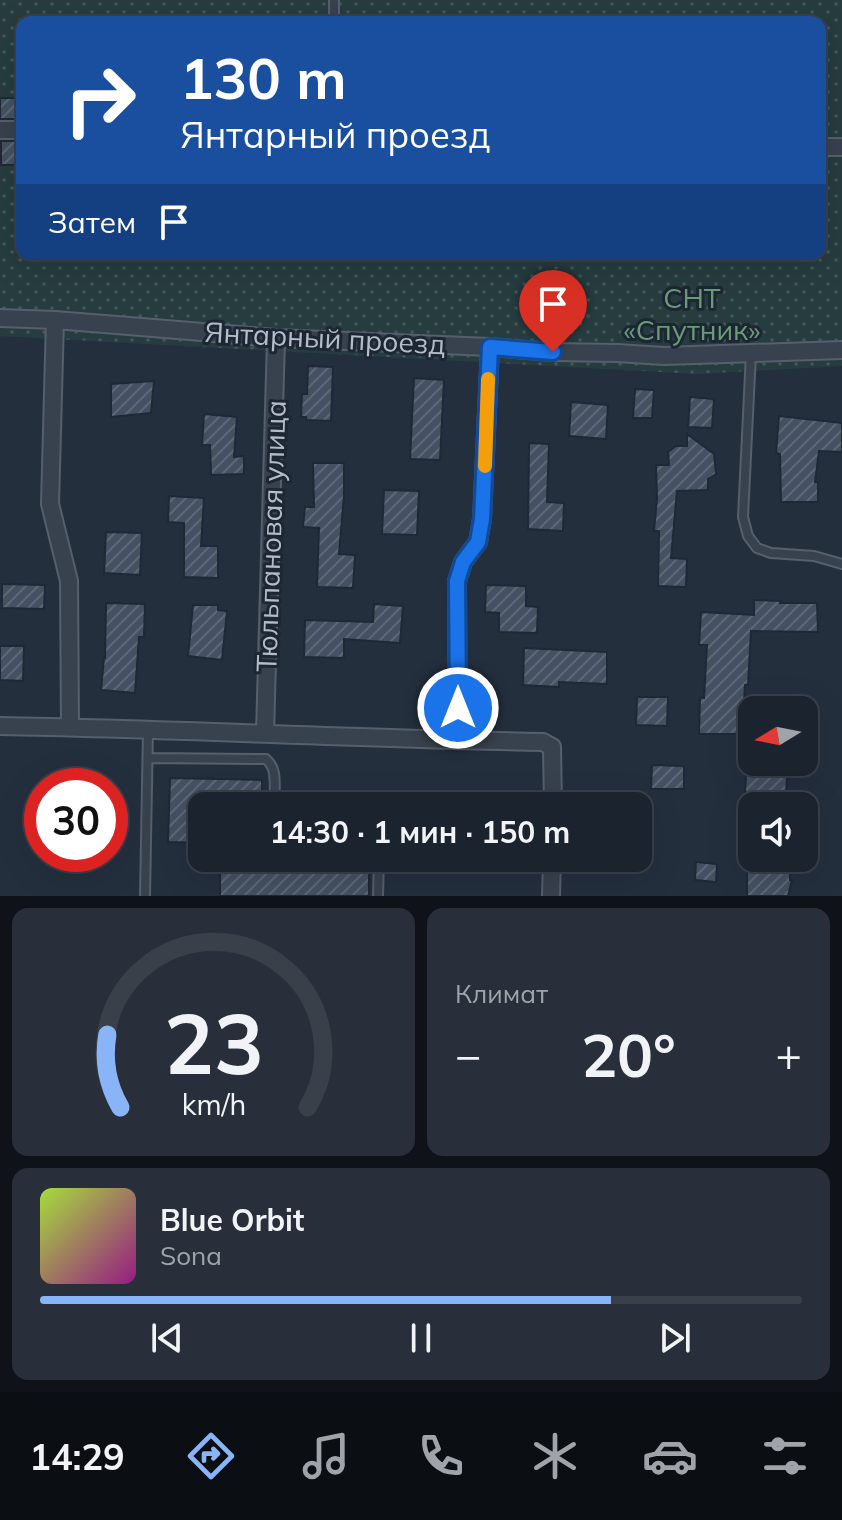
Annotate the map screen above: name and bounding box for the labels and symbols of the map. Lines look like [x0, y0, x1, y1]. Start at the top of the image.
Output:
pin [519, 270, 587, 352]
park label: СНТ «Спутник» [623, 280, 761, 347]
street label: Янтарный проезд [204, 314, 447, 361]
street label: Тюльпановая улица [248, 399, 293, 673]
position arrow [416, 666, 500, 750]
north arrow [738, 696, 818, 776]
speed limit sign: 30 [24, 768, 128, 872]

